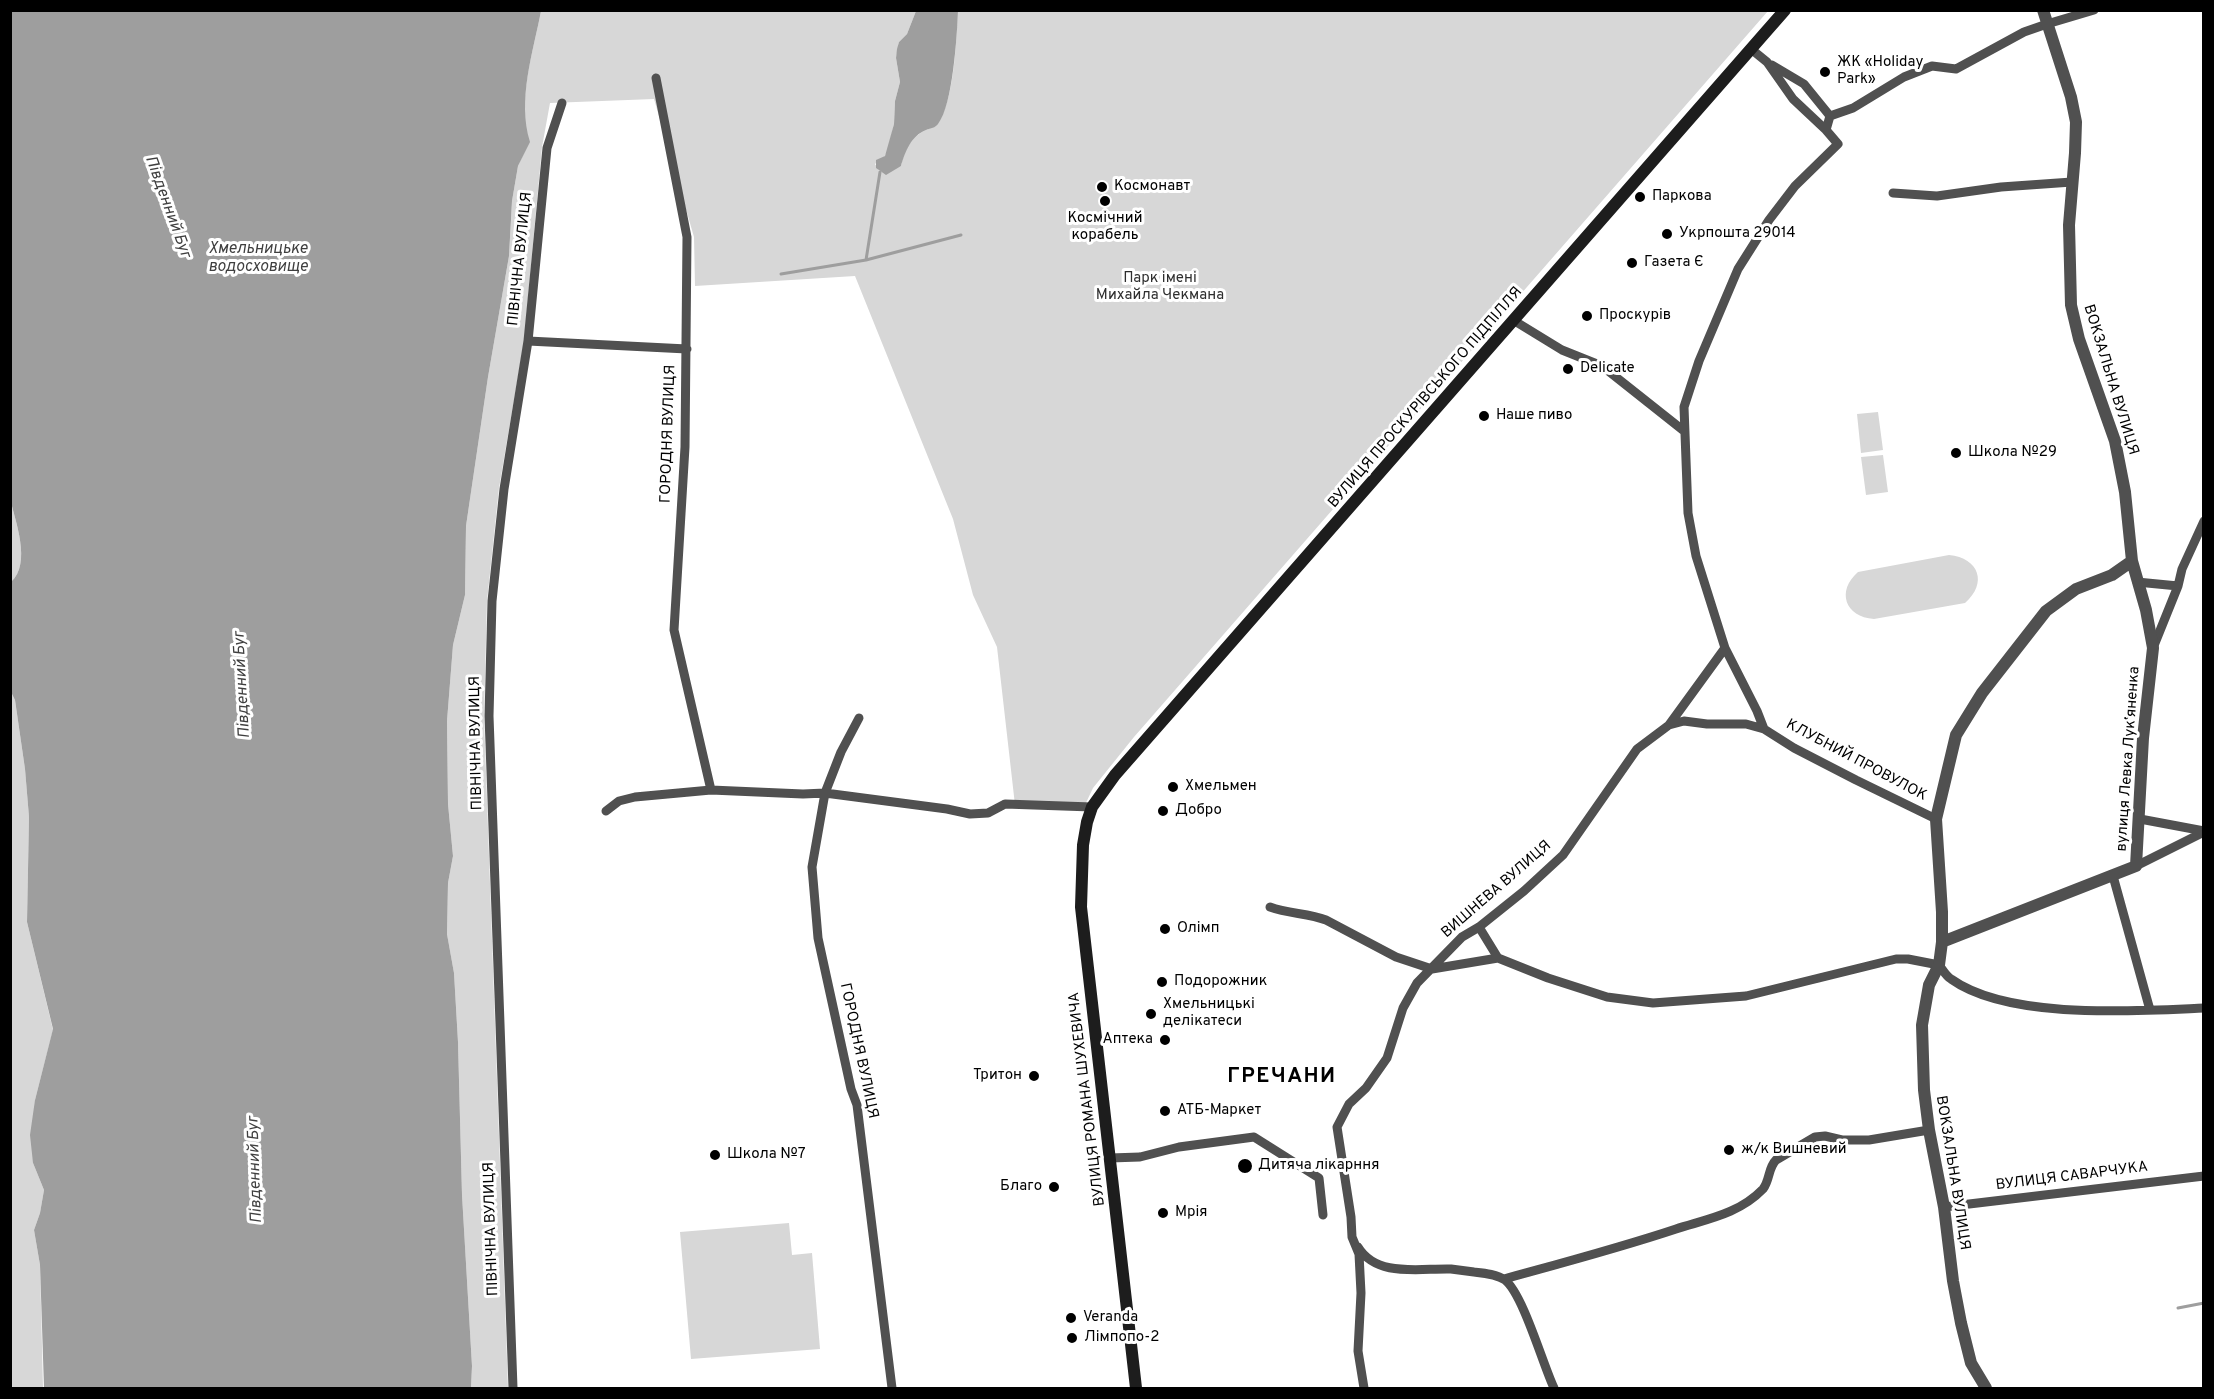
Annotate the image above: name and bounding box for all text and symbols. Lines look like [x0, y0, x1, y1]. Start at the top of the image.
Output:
place label: ЖК «Holiday Park» [1837, 54, 1923, 89]
marker: ЖК «Holiday Park» [1818, 65, 1832, 79]
water label: Південний Буг [140, 153, 194, 261]
place label: Космонавт [1114, 178, 1190, 196]
marker: Космонавт [1095, 180, 1109, 194]
place label: Паркова [1652, 188, 1712, 206]
marker: Паркова [1633, 190, 1647, 204]
street label: ПІВНІЧНА ВУЛИЦЯ [505, 191, 537, 327]
marker: Космічний корабель [1098, 194, 1112, 208]
place label: Космічний корабель [1068, 210, 1142, 245]
place label: Укрпошта 29014 [1679, 225, 1796, 243]
marker: Укрпошта 29014 [1660, 227, 1674, 241]
water label: Хмельницьке водосховище [208, 240, 308, 278]
place label: Газета Є [1644, 254, 1704, 272]
marker: Газета Є [1625, 256, 1639, 270]
park label: Парк імені Михайла Чекмана [1096, 270, 1224, 305]
street label: ВУЛИЦЯ ПРОСКУРІВСЬКОГО ПІДПІЛЛЯ [1325, 284, 1527, 512]
street label: ВОКЗАЛЬНА ВУЛИЦЯ [2079, 303, 2141, 457]
place label: Проскурів [1599, 307, 1671, 325]
marker: Проскурів [1580, 309, 1594, 323]
place label: Delicate [1580, 360, 1634, 378]
marker: Delicate [1561, 362, 1575, 376]
street label: ГОРОДНЯ ВУЛИЦЯ [658, 364, 680, 504]
place label: Наше пиво [1496, 407, 1572, 425]
marker: Наше пиво [1477, 409, 1491, 423]
place label: Школа №29 [1968, 444, 2057, 462]
marker: Школа №29 [1949, 446, 1963, 460]
water label: Південний Буг [231, 631, 255, 739]
street label: вулиця Левка Лукʼяненка [2114, 666, 2144, 852]
street label: ПІВНІЧНА ВУЛИЦЯ [467, 676, 487, 810]
street label: КЛУБНИЙ ПРОВУЛОК [1782, 716, 1930, 806]
place label: Хмельмен [1185, 778, 1257, 796]
marker: Хмельмен [1166, 780, 1180, 794]
place label: Добро [1175, 802, 1222, 820]
marker: Добро [1156, 804, 1170, 818]
street label: ВИШНЕВА ВУЛИЦЯ [1438, 837, 1556, 943]
place label: Олімп [1177, 920, 1220, 938]
marker: Олімп [1158, 922, 1172, 936]
place label: Подорожник [1174, 973, 1267, 991]
marker: Подорожник [1155, 975, 1169, 989]
street label: ГОРОДНЯ ВУЛИЦЯ [835, 981, 881, 1121]
street label: ВУЛИЦЯ РОМАНА ШУХЕВИЧА [1066, 991, 1110, 1207]
place label: Хмельницькі делікатеси [1163, 996, 1255, 1031]
marker: Хмельницькі делікатеси [1144, 1007, 1158, 1021]
place label: Аптека [1103, 1031, 1153, 1049]
marker: Аптека [1158, 1033, 1172, 1047]
district label: ГРЕЧАНИ [1227, 1065, 1337, 1091]
place label: Тритон [973, 1067, 1022, 1085]
marker: Тритон [1027, 1069, 1041, 1083]
street label: ВОКЗАЛЬНА ВУЛИЦЯ [1931, 1094, 1973, 1252]
place label: АТБ-Маркет [1177, 1102, 1261, 1120]
marker: АТБ-Маркет [1158, 1104, 1172, 1118]
water label: Південний Буг [245, 1116, 267, 1224]
place label: ж/к Вишневий [1741, 1141, 1847, 1159]
marker: ж/к Вишневий [1722, 1143, 1736, 1157]
place label: Школа №7 [727, 1146, 806, 1164]
marker: Школа №7 [708, 1148, 722, 1162]
marker: Дитяча лікарння [1236, 1157, 1254, 1175]
place label: Дитяча лікарння [1258, 1157, 1379, 1175]
street label: ВУЛИЦЯ САВАРЧУКА [1995, 1159, 2149, 1195]
street label: ПІВНІЧНА ВУЛИЦЯ [481, 1162, 503, 1296]
place label: Благо [1000, 1178, 1042, 1196]
marker: Благо [1047, 1180, 1061, 1194]
place label: Мрія [1175, 1204, 1207, 1222]
marker: Мрія [1156, 1206, 1170, 1220]
place label: Veranda [1083, 1309, 1138, 1327]
marker: Veranda [1064, 1311, 1078, 1325]
place label: Лімпопо-2 [1084, 1329, 1159, 1347]
marker: Лімпопо-2 [1065, 1331, 1079, 1345]

